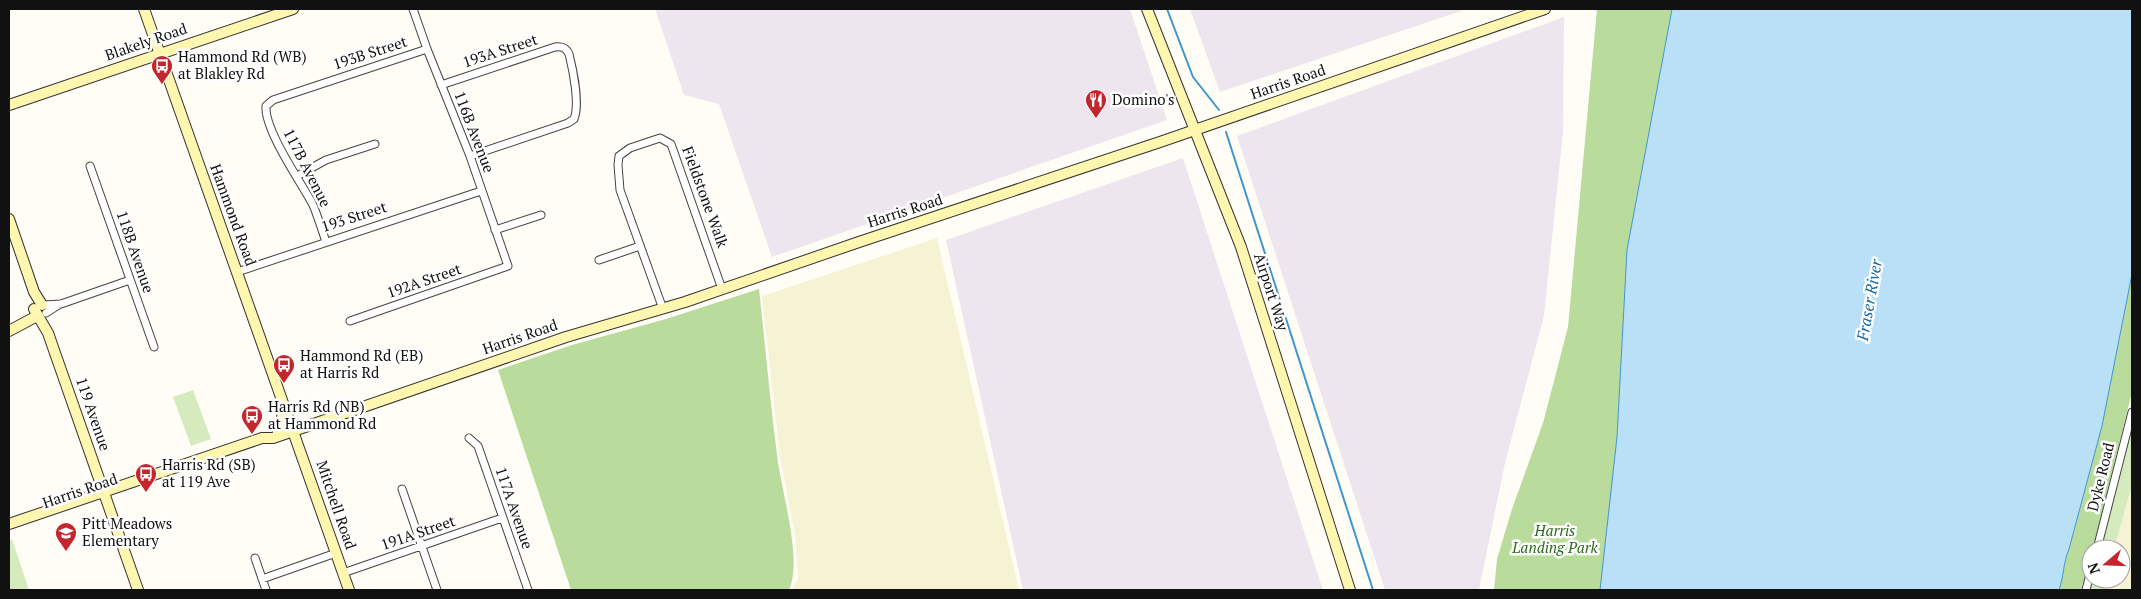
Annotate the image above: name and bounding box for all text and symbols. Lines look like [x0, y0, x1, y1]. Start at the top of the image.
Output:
street label: Blakely Road [102, 18, 189, 64]
street label: 193A Street [460, 28, 540, 72]
street label: 193B Street [330, 31, 410, 73]
place label: Hammond Rd (WB) at Blakley Rd [178, 46, 307, 83]
bus stop icon: Hammond Rd (WB) at Blakley Rd [150, 54, 174, 85]
street label: Harris Road [1247, 59, 1328, 103]
street label: 116B Avenue [450, 88, 500, 175]
restaurant icon: Domino's [1084, 88, 1108, 119]
place label: Domino's [1112, 89, 1174, 109]
street label: 117B Avenue [280, 125, 336, 210]
street label: Fieldstone Walk [678, 143, 734, 250]
street label: Hammond Road [206, 161, 262, 268]
street label: Harris Road [864, 188, 945, 232]
street label: 193 Street [318, 196, 389, 236]
street label: 118B Avenue [113, 208, 159, 295]
street label: Airport Way [1250, 250, 1294, 333]
water label: Fraser River [1851, 257, 1887, 343]
street label: 192A Street [384, 258, 464, 302]
street label: Harris Road [479, 314, 560, 358]
place label: Hammond Rd (EB) at Harris Rd [300, 345, 423, 382]
bus stop icon: Hammond Rd (EB) at Harris Rd [272, 353, 296, 384]
street label: 119 Avenue [72, 374, 116, 453]
place label: Harris Rd (NB) at Hammond Rd [268, 396, 376, 433]
bus stop icon: Harris Rd (NB) at Hammond Rd [240, 404, 264, 435]
street label: Dyke Road [2082, 440, 2118, 513]
place label: Harris Rd (SB) at 119 Ave [162, 454, 256, 491]
street label: Mitchell Road [312, 458, 361, 552]
bus stop icon: Harris Rd (SB) at 119 Ave [134, 462, 158, 493]
street label: 117A Avenue [492, 464, 538, 551]
street label: Harris Road [39, 468, 120, 512]
street label: 191A Street [378, 510, 458, 554]
place label: Pitt Meadows Elementary [82, 513, 172, 550]
park label: Harris Landing Park [1511, 520, 1598, 557]
school or university icon: Pitt Meadows Elementary [54, 521, 78, 552]
north arrow [2081, 539, 2131, 589]
text: N [2082, 560, 2104, 577]

